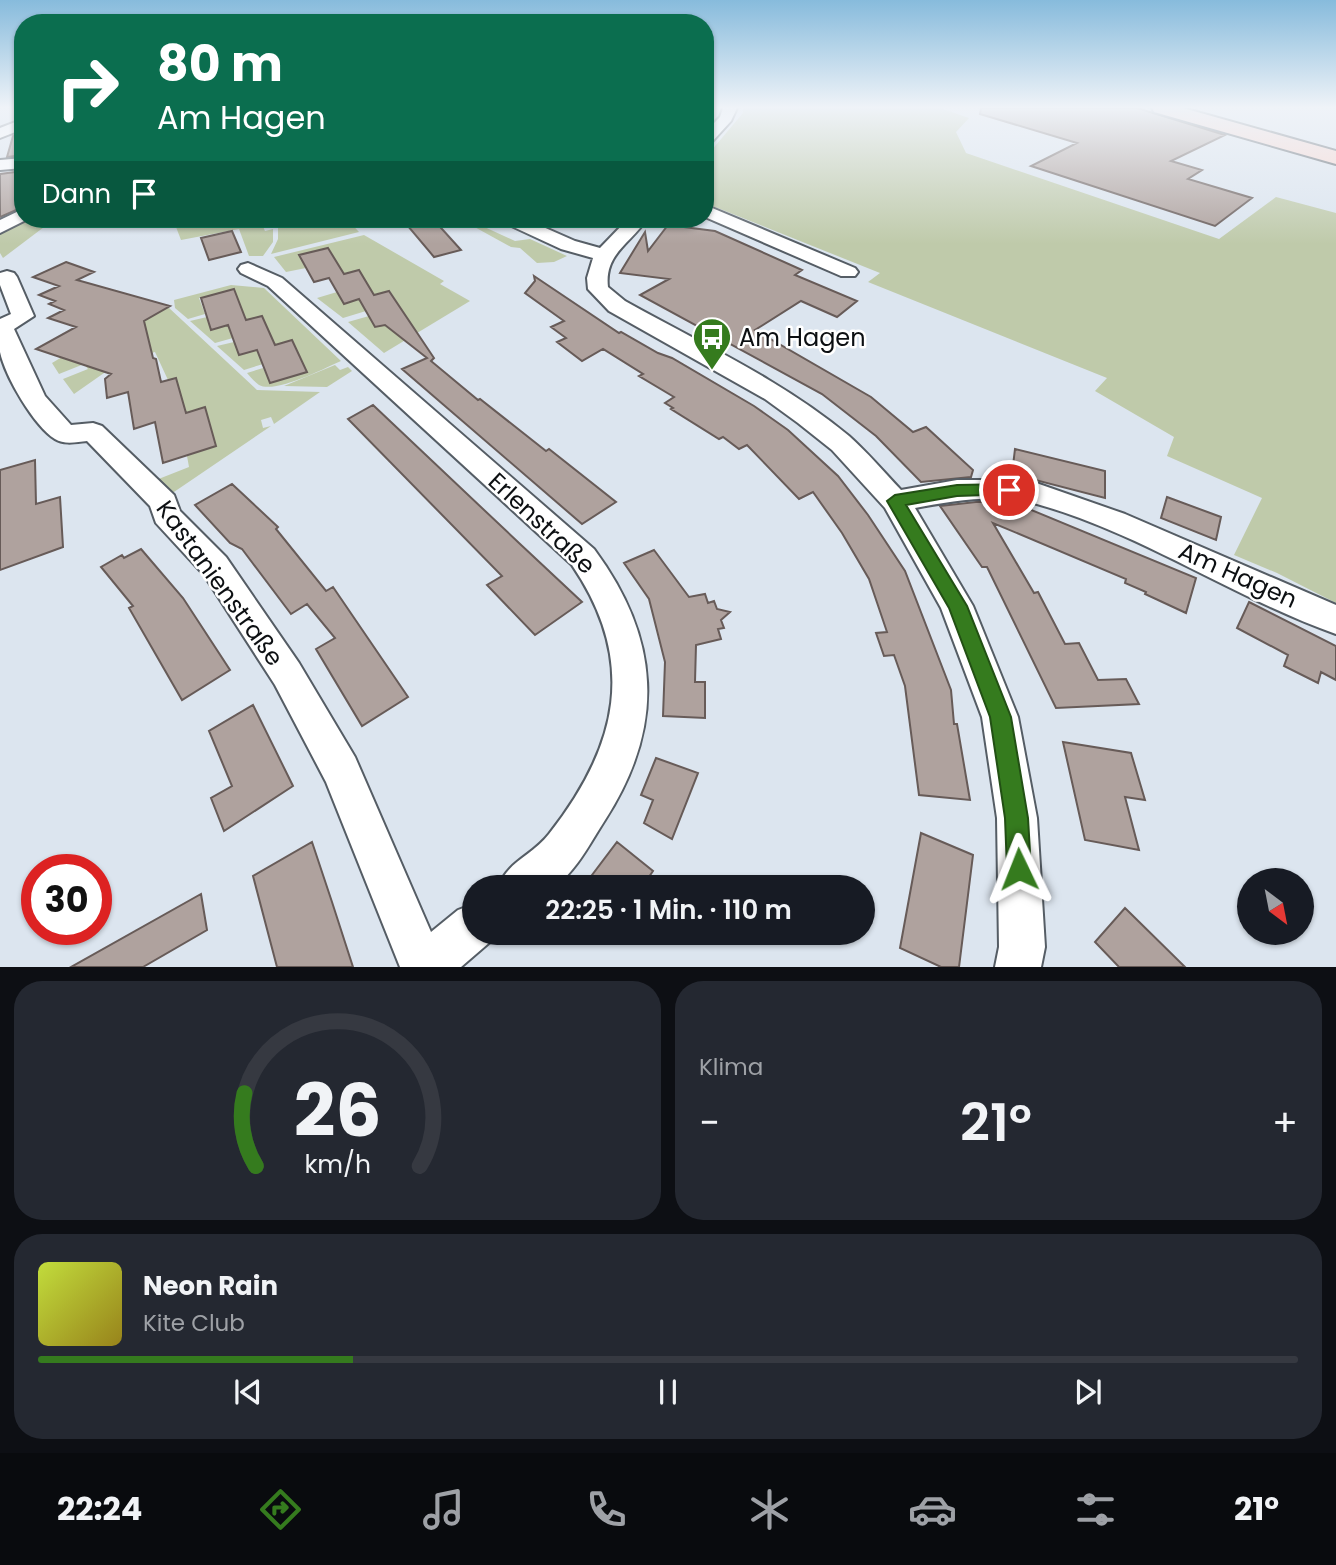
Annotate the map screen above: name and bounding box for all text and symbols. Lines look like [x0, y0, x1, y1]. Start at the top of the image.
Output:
text: 80 m [157, 30, 283, 98]
icon: right [42, 42, 133, 133]
text: Am Hagen [157, 95, 326, 140]
icon: arrive [125, 175, 163, 213]
text: Dann [42, 176, 111, 212]
bus stop icon: Am Hagen [691, 316, 733, 371]
place label: Am Hagen [739, 321, 866, 354]
pin [979, 460, 1039, 520]
street label: Erlenstraße [481, 465, 603, 581]
icon: arrive [990, 471, 1028, 509]
street label: Kastanienstraße [149, 494, 291, 672]
street label: Am Hagen [1173, 534, 1303, 616]
position arrow [982, 832, 1056, 906]
speed limit sign: 30 [21, 854, 112, 945]
north arrow [1237, 868, 1314, 945]
map controls [1237, 868, 1314, 945]
text: 22:25 · 1 Min. · 110 m [545, 892, 792, 928]
text: Klima [699, 1051, 763, 1083]
text: 26 [294, 1061, 381, 1162]
text: 21° [960, 1086, 1032, 1159]
text: − [699, 1096, 720, 1149]
text: + [1272, 1096, 1298, 1149]
text: km/h [304, 1147, 371, 1182]
text: Neon Rain [143, 1268, 278, 1304]
text: Kite Club [143, 1307, 245, 1339]
icon: previous [229, 1373, 267, 1411]
icon: pause [649, 1373, 687, 1411]
icon: next [1069, 1373, 1107, 1411]
icon: directions [256, 1485, 305, 1534]
icon: music [419, 1485, 468, 1534]
icon: phone [582, 1485, 631, 1534]
icon: climate [745, 1485, 794, 1534]
icon: car [908, 1485, 957, 1534]
icon: filters [1071, 1485, 1120, 1534]
text: 22:24 [57, 1486, 143, 1531]
text: 21° [1234, 1486, 1279, 1531]

